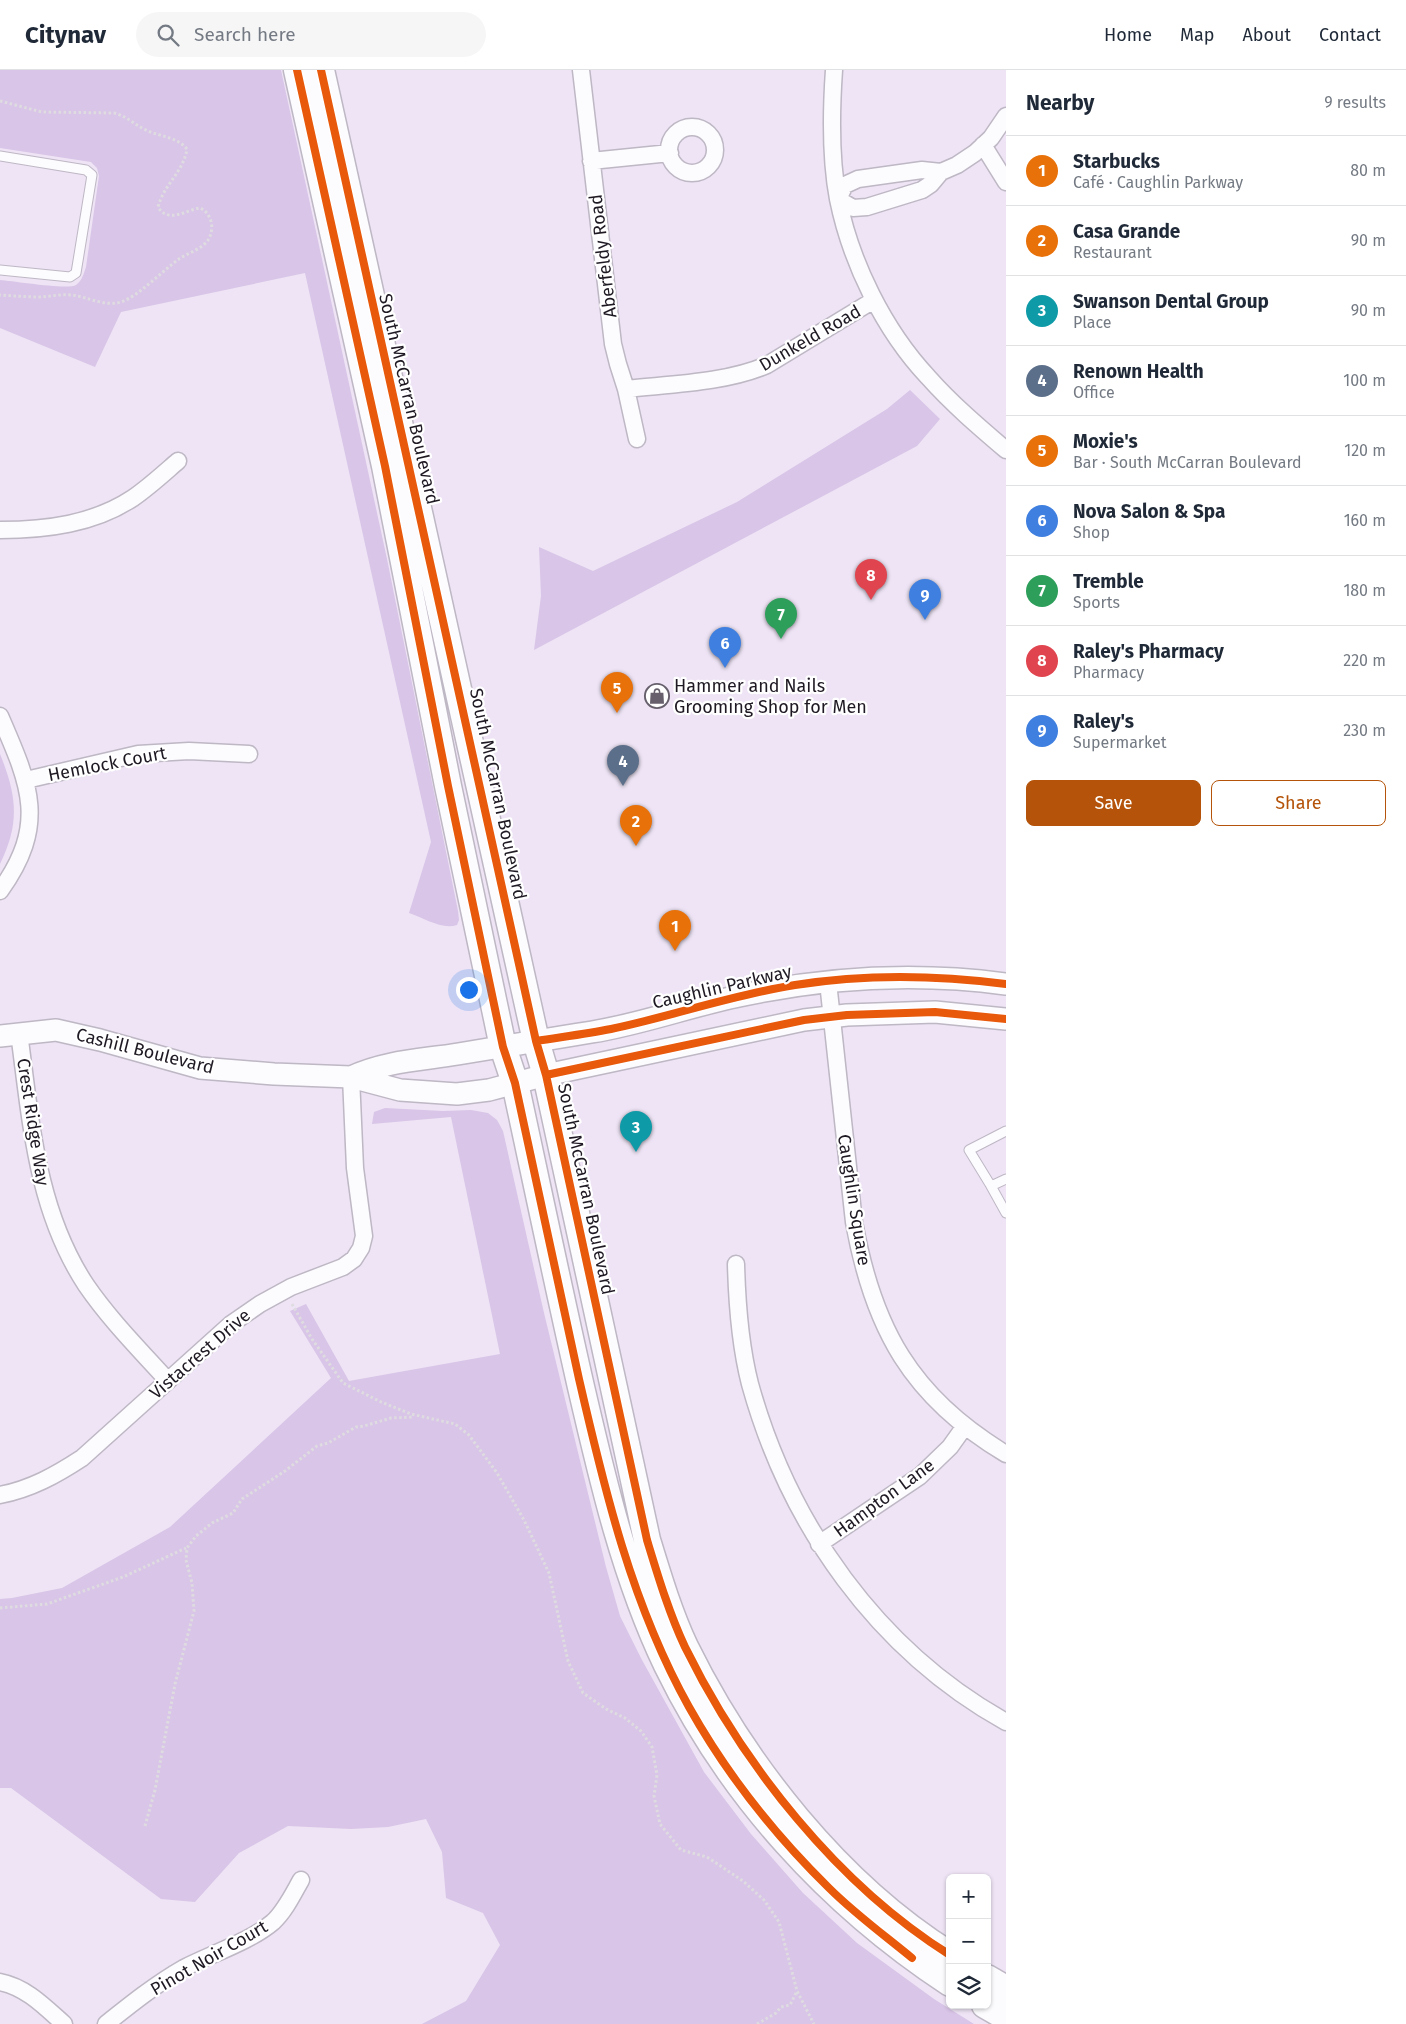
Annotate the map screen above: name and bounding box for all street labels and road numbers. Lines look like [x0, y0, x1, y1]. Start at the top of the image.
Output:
street label: Aberfeldy Road [584, 193, 622, 319]
street label: South McCarran Boulevard [374, 291, 444, 507]
street label: Dunkeld Road [755, 300, 865, 376]
street label: South McCarran Boulevard [465, 686, 531, 902]
street label: Hemlock Court [46, 742, 168, 786]
street label: Caughlin Parkway [650, 960, 794, 1014]
street label: Cashill Boulevard [74, 1023, 216, 1079]
street label: Crest Ridge Way [12, 1057, 54, 1187]
street label: South McCarran Boulevard [553, 1081, 619, 1297]
street label: Caughlin Square [833, 1133, 875, 1267]
street label: Vistacrest Drive [145, 1304, 255, 1404]
street label: Hampton Lane [829, 1454, 939, 1542]
street label: Pinot Noir Court [147, 1915, 272, 2000]

